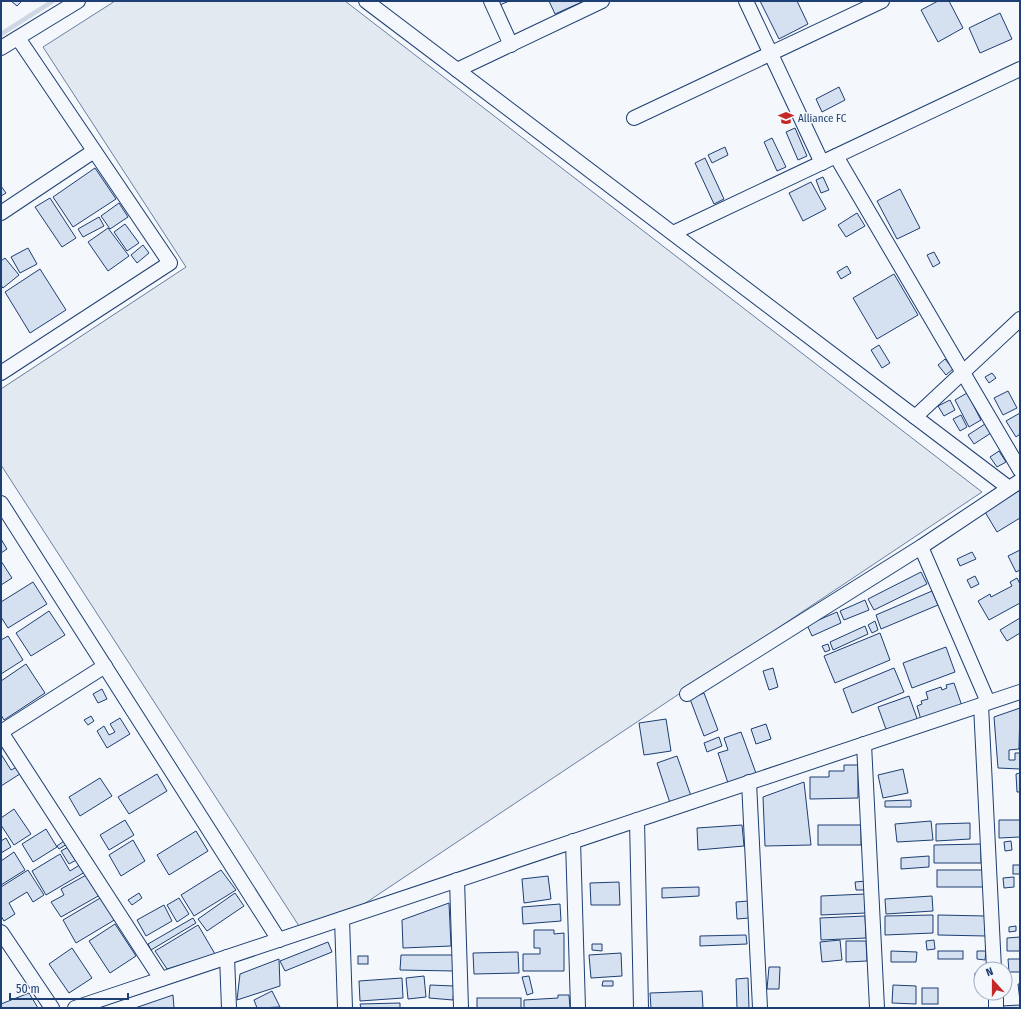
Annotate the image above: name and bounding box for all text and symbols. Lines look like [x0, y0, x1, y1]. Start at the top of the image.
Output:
school or university icon: Alliance FC [777, 109, 795, 127]
place label: Alliance FC [798, 112, 847, 125]
north arrow [973, 961, 1013, 1001]
text: N [984, 965, 995, 979]
scale bar [10, 975, 128, 1001]
text: 50 m [16, 982, 40, 996]

